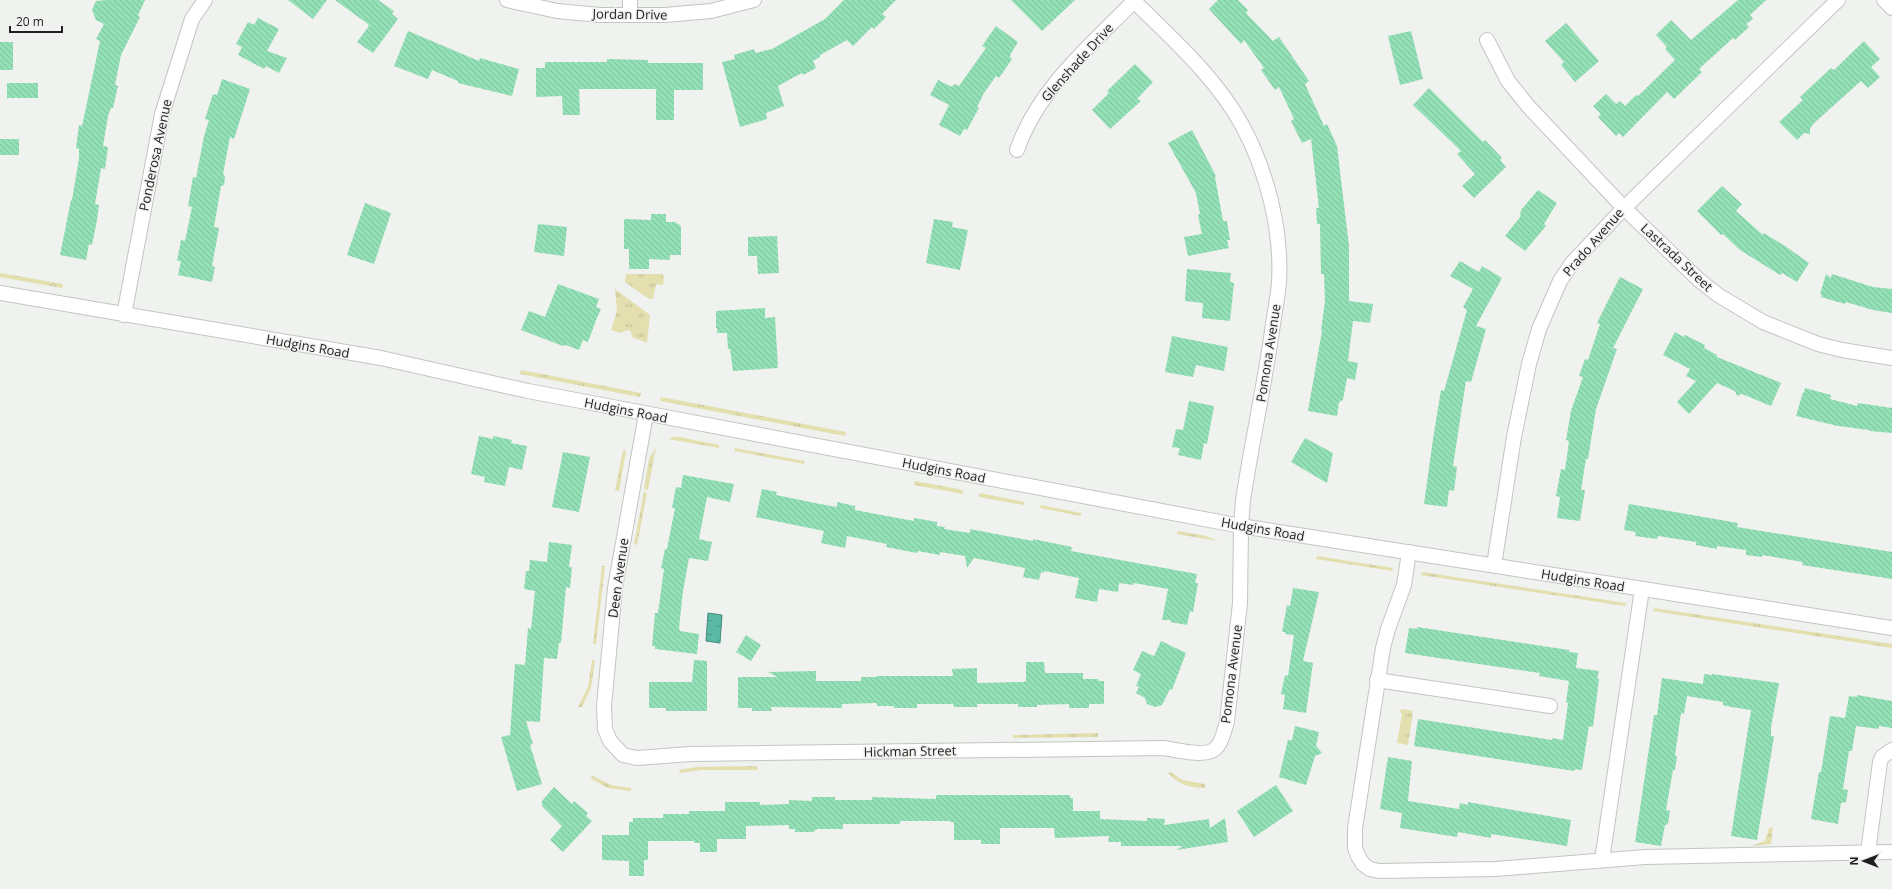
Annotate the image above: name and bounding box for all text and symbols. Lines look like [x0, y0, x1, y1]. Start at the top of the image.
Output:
street label: Jordan Drive [590, 4, 668, 24]
scale bar [10, 8, 62, 34]
text: 20 m [16, 13, 44, 30]
street label: Glenshade Drive [1037, 19, 1117, 105]
street label: Ponderosa Avenue [134, 97, 176, 213]
street label: Prado Avenue [1558, 204, 1628, 280]
street label: Lastrada Street [1637, 219, 1717, 295]
street label: Pomona Avenue [1251, 303, 1285, 403]
street label: Hudgins Road [265, 330, 351, 362]
street label: Hudgins Road [583, 393, 669, 427]
street label: Hudgins Road [901, 453, 987, 487]
street label: Hudgins Road [1220, 513, 1306, 545]
street label: Deen Avenue [603, 537, 633, 619]
street label: Hudgins Road [1540, 565, 1626, 595]
street label: Pomona Avenue [1216, 624, 1246, 724]
street label: Hickman Street [863, 741, 957, 761]
north arrow [1844, 841, 1884, 881]
text: N [1846, 857, 1861, 865]

